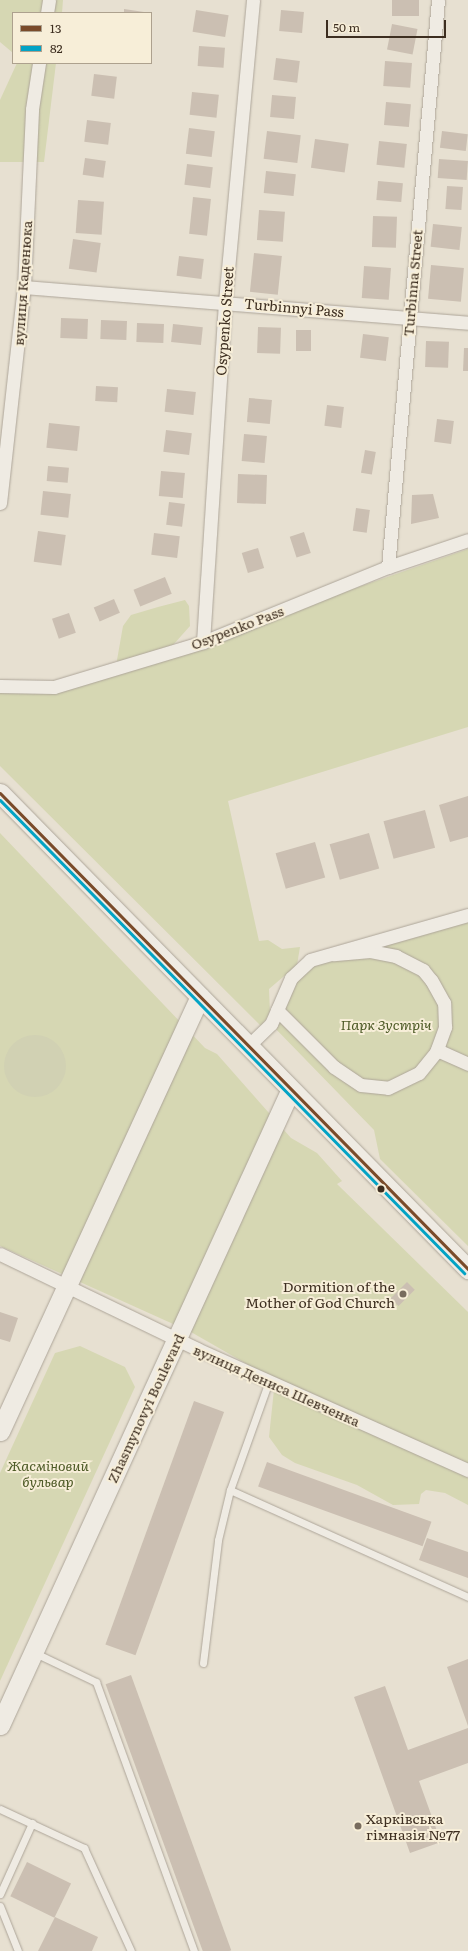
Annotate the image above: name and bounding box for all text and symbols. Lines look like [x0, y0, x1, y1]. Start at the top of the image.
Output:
legend [12, 12, 152, 64]
scale bar [328, 12, 448, 38]
text: 50 m [333, 18, 360, 36]
text: 13 [50, 19, 61, 37]
text: 82 [50, 39, 63, 57]
street label: вулиця Каденюка [9, 220, 35, 346]
street label: Turbinna Street [399, 229, 425, 337]
street label: Osypenko Street [212, 266, 236, 376]
street label: Turbinnyi Pass [243, 294, 345, 320]
street label: Osypenko Pass [188, 602, 286, 652]
park label: Парк Зустріч [341, 1016, 431, 1032]
unlabelled marker [376, 1184, 386, 1194]
place label: Dormition of the Mother of God Church [245, 1278, 395, 1310]
marker: Dormition of the Mother of God Church [398, 1289, 408, 1299]
street label: Zhasmynovyi Boulevard [103, 1331, 187, 1485]
street label: вулиця Дениса Шевченка [191, 1341, 363, 1429]
park label: Жасміновий бульвар [7, 1457, 89, 1490]
place label: Харківська гімназія №77 [366, 1810, 460, 1842]
marker: Харківська гімназія №77 [353, 1821, 363, 1831]

